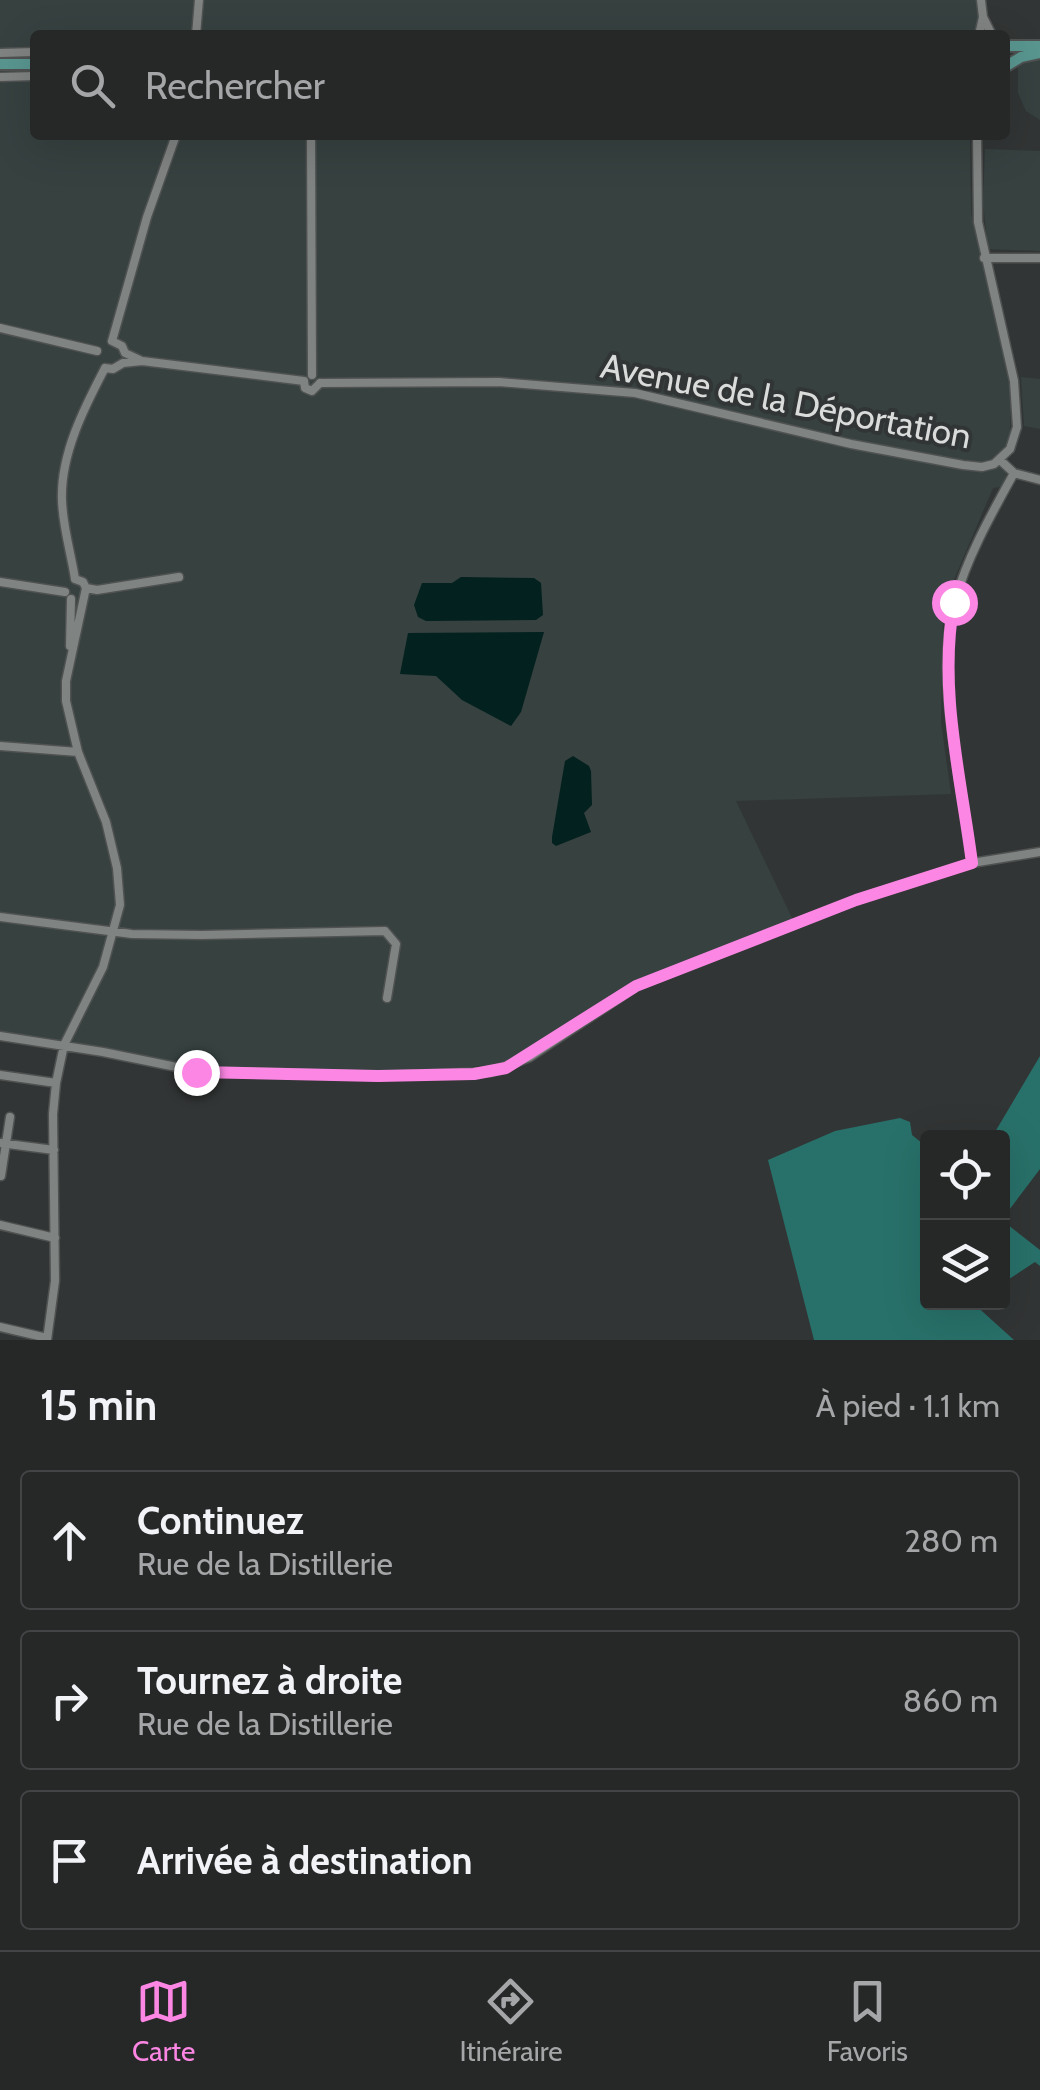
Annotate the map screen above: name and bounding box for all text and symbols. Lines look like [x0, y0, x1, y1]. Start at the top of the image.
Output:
search box [30, 30, 1010, 140]
icon: search [65, 58, 120, 113]
text: Rechercher [145, 62, 325, 109]
street label: Avenue de la Déportation [597, 344, 975, 458]
route start [932, 580, 978, 626]
route end [174, 1050, 220, 1096]
map controls [920, 1130, 1010, 1310]
button: locate [920, 1130, 1010, 1220]
button: layers [920, 1220, 1010, 1310]
text: 15 min [40, 1379, 157, 1431]
text: À pied · 1.1 km [816, 1386, 1000, 1425]
text: Continuez [137, 1497, 304, 1544]
icon: ahead [42, 1513, 97, 1568]
text: 280 m [904, 1521, 998, 1560]
text: Rue de la Distillerie [137, 1544, 393, 1583]
text: Tournez à droite [137, 1657, 402, 1704]
icon: right [42, 1673, 97, 1728]
text: 860 m [903, 1681, 998, 1720]
text: Rue de la Distillerie [137, 1704, 393, 1743]
icon: arrive [42, 1833, 97, 1888]
text: Arrivée à destination [137, 1837, 473, 1884]
tab: Carte [132, 1974, 195, 2068]
tab: Itinéraire [459, 1974, 563, 2068]
tab: Favoris [827, 1974, 908, 2068]

